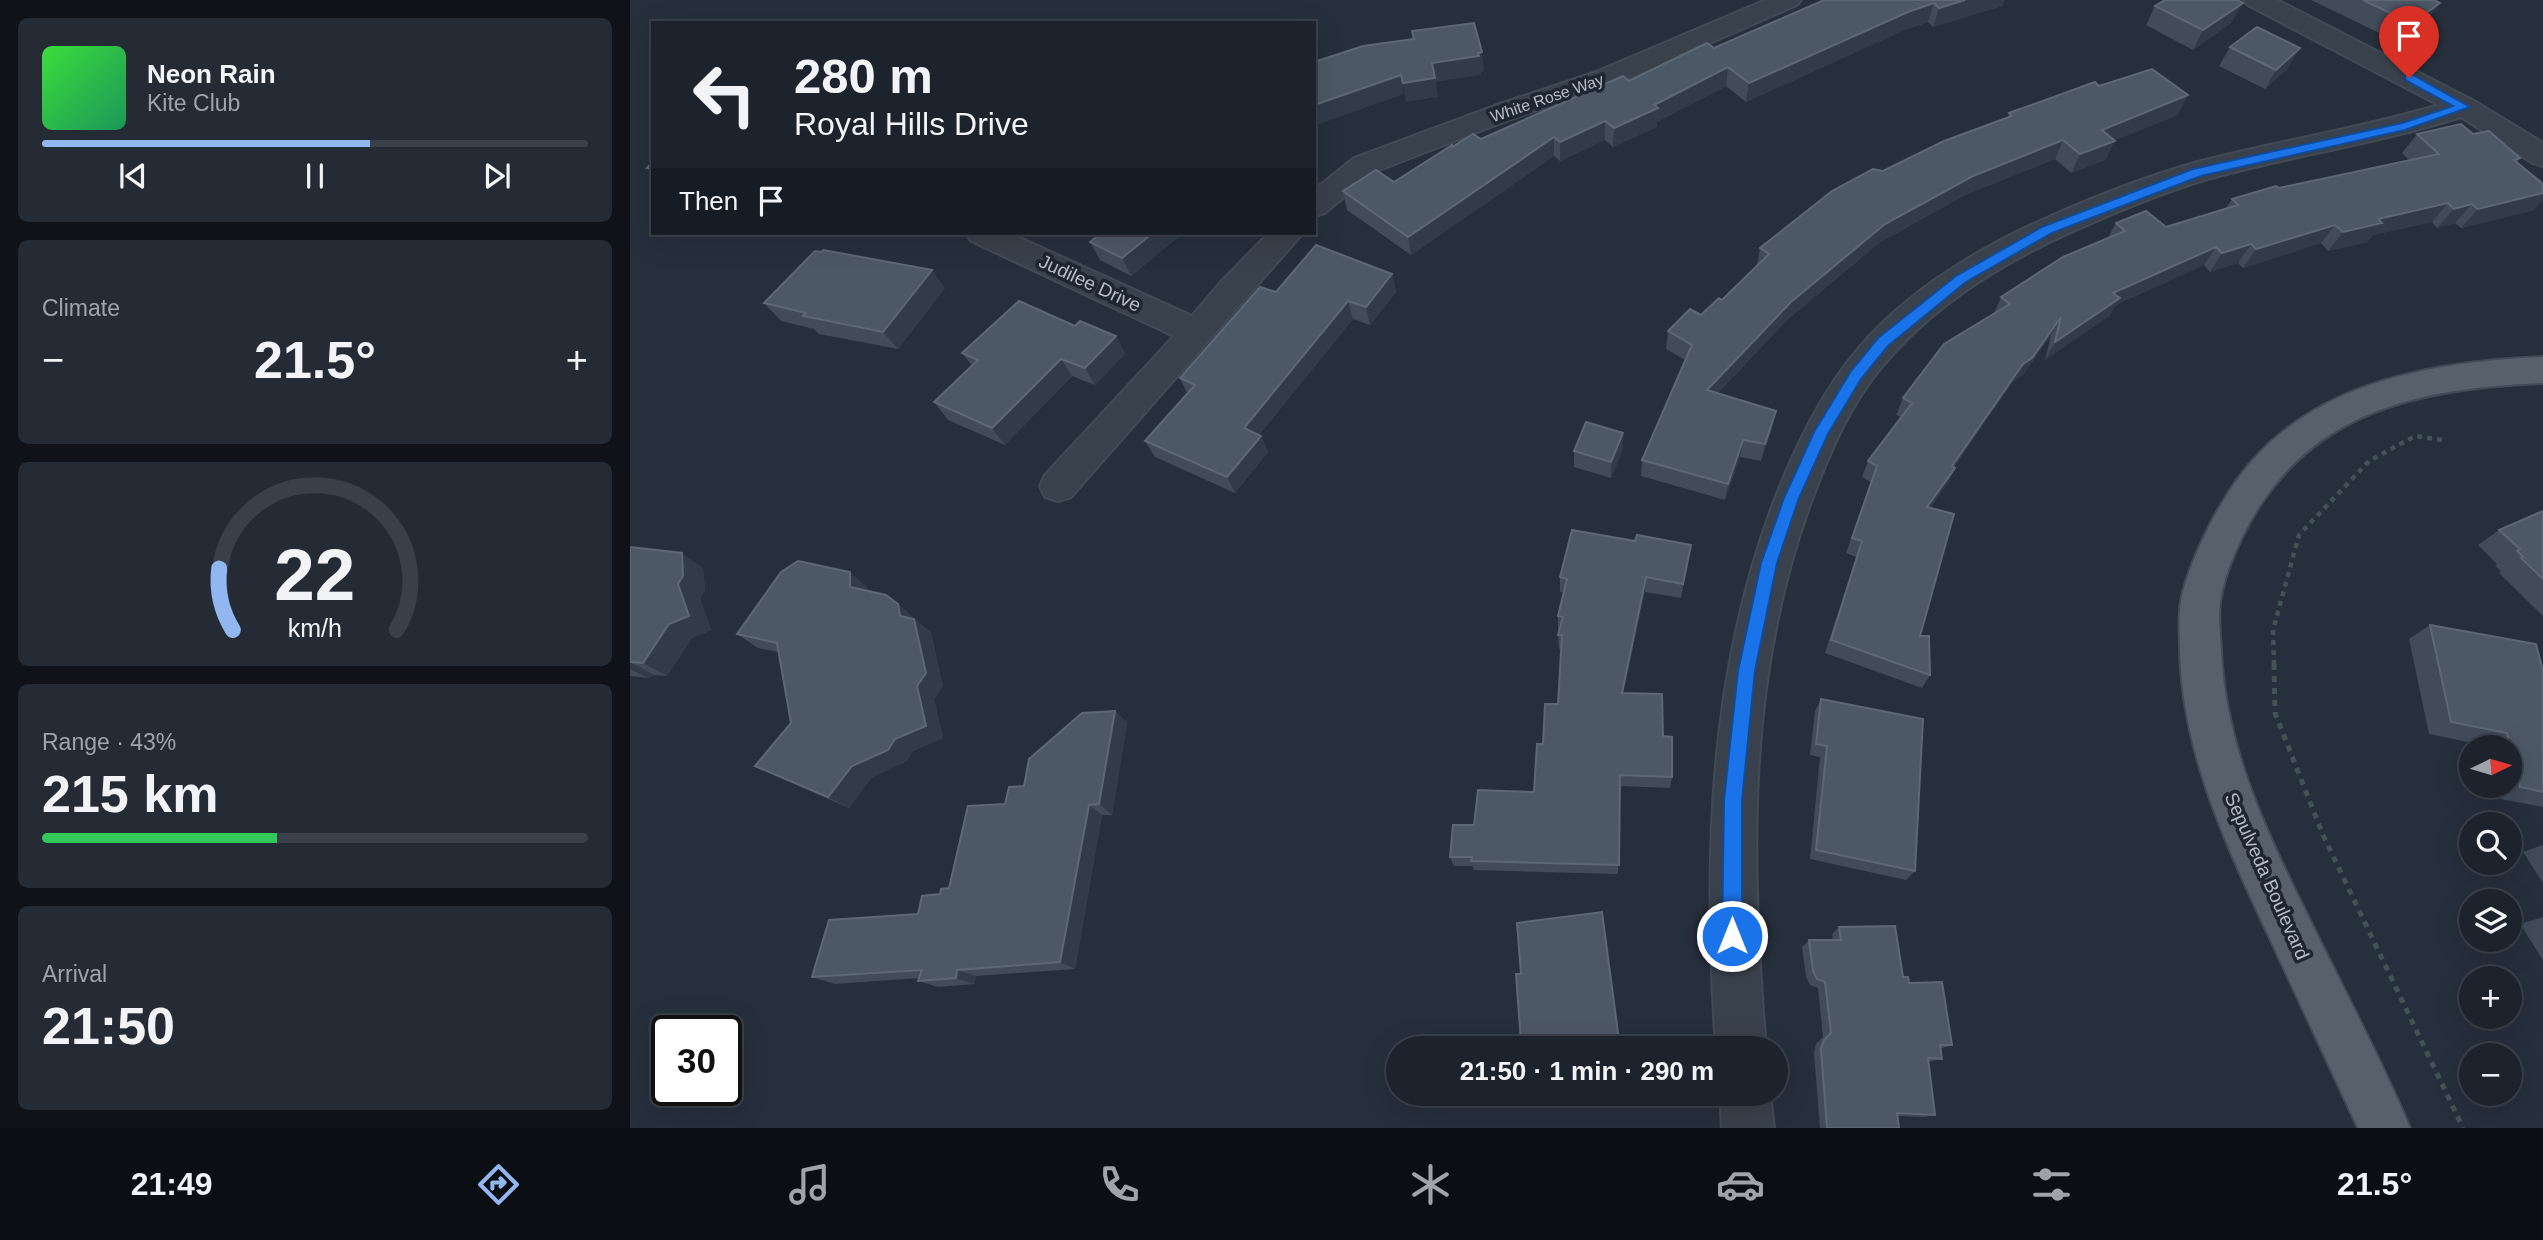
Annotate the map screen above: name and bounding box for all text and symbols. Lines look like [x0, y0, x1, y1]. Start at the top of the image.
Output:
pin [2379, 6, 2439, 78]
icon: arrive [2390, 17, 2428, 55]
icon: left [679, 49, 770, 140]
text: 280 m [794, 49, 933, 103]
text: Neon Rain [147, 59, 276, 89]
street label: White Rose Way [1488, 71, 1606, 125]
text: Kite Club [147, 90, 240, 116]
text: Royal Hills Drive [794, 106, 1029, 142]
icon: previous [114, 157, 152, 195]
icon: pause [296, 157, 334, 195]
icon: next [478, 157, 516, 195]
icon: arrive [752, 182, 790, 220]
text: Then [679, 186, 738, 216]
street label: Judilee Drive [1036, 250, 1144, 316]
text: Climate [42, 295, 120, 321]
text: 21.5° [254, 331, 376, 389]
text: − [42, 339, 64, 381]
text: + [566, 339, 588, 381]
text: 22 [275, 534, 355, 615]
text: km/h [288, 614, 342, 642]
text: Range · 43% [42, 729, 176, 755]
north arrow [2459, 735, 2522, 798]
map controls [2459, 735, 2522, 1106]
text: 215 km [42, 765, 218, 823]
street label: Sepulveda Boulevard [2221, 789, 2313, 963]
button: search [2459, 812, 2522, 875]
button: layers [2459, 889, 2522, 952]
position arrow [1695, 899, 1769, 973]
text: Arrival [42, 961, 107, 987]
button: + [2459, 966, 2522, 1029]
text: 21:50 [42, 997, 175, 1055]
speed limit sign: 30 [651, 1015, 742, 1106]
button: − [2459, 1043, 2522, 1106]
text: 21:50 · 1 min · 290 m [1460, 1056, 1714, 1086]
icon: directions [474, 1160, 523, 1209]
icon: music [785, 1160, 834, 1209]
icon: phone [1095, 1160, 1144, 1209]
icon: climate [1406, 1160, 1455, 1209]
icon: car [1716, 1160, 1765, 1209]
icon: filters [2027, 1160, 2076, 1209]
text: 21:49 [131, 1166, 213, 1202]
text: 21.5° [2337, 1166, 2412, 1202]

